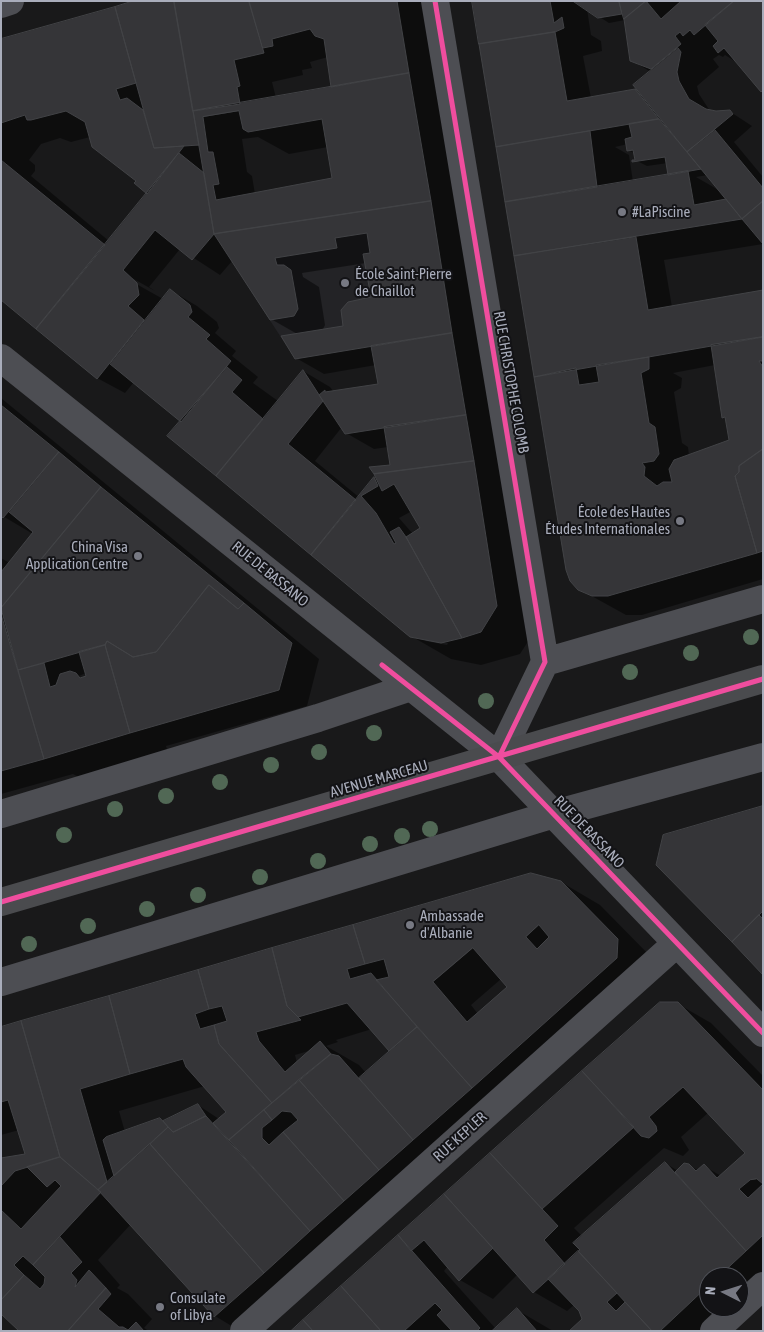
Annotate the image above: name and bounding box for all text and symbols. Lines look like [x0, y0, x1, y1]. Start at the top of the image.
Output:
place label: #LaPiscine [632, 203, 690, 221]
marker: #LaPiscine [616, 206, 628, 218]
place label: École Saint-Pierre de Chaillot [355, 265, 452, 300]
marker: École Saint-Pierre de Chaillot [339, 277, 351, 289]
street label: RUE CHRISTOPHE COLOMB [490, 309, 532, 455]
place label: École des Hautes Études Internationales [545, 503, 670, 538]
marker: École des Hautes Études Internationales [674, 515, 686, 527]
place label: China Visa Application Centre [26, 538, 128, 573]
street label: RUE DE BASSANO [228, 538, 312, 610]
marker: China Visa Application Centre [132, 550, 144, 562]
street label: AVENUE MARCEAU [328, 756, 430, 802]
street label: RUE DE BASSANO [550, 792, 628, 872]
place label: Ambassade d'Albanie [420, 907, 484, 942]
marker: Ambassade d'Albanie [404, 919, 416, 931]
street label: RUE KEPLER [430, 1108, 490, 1166]
north arrow [699, 1267, 749, 1317]
text: N [702, 1286, 718, 1296]
place label: Consulate of Libya [170, 1289, 226, 1324]
marker: Consulate of Libya [154, 1301, 166, 1313]

